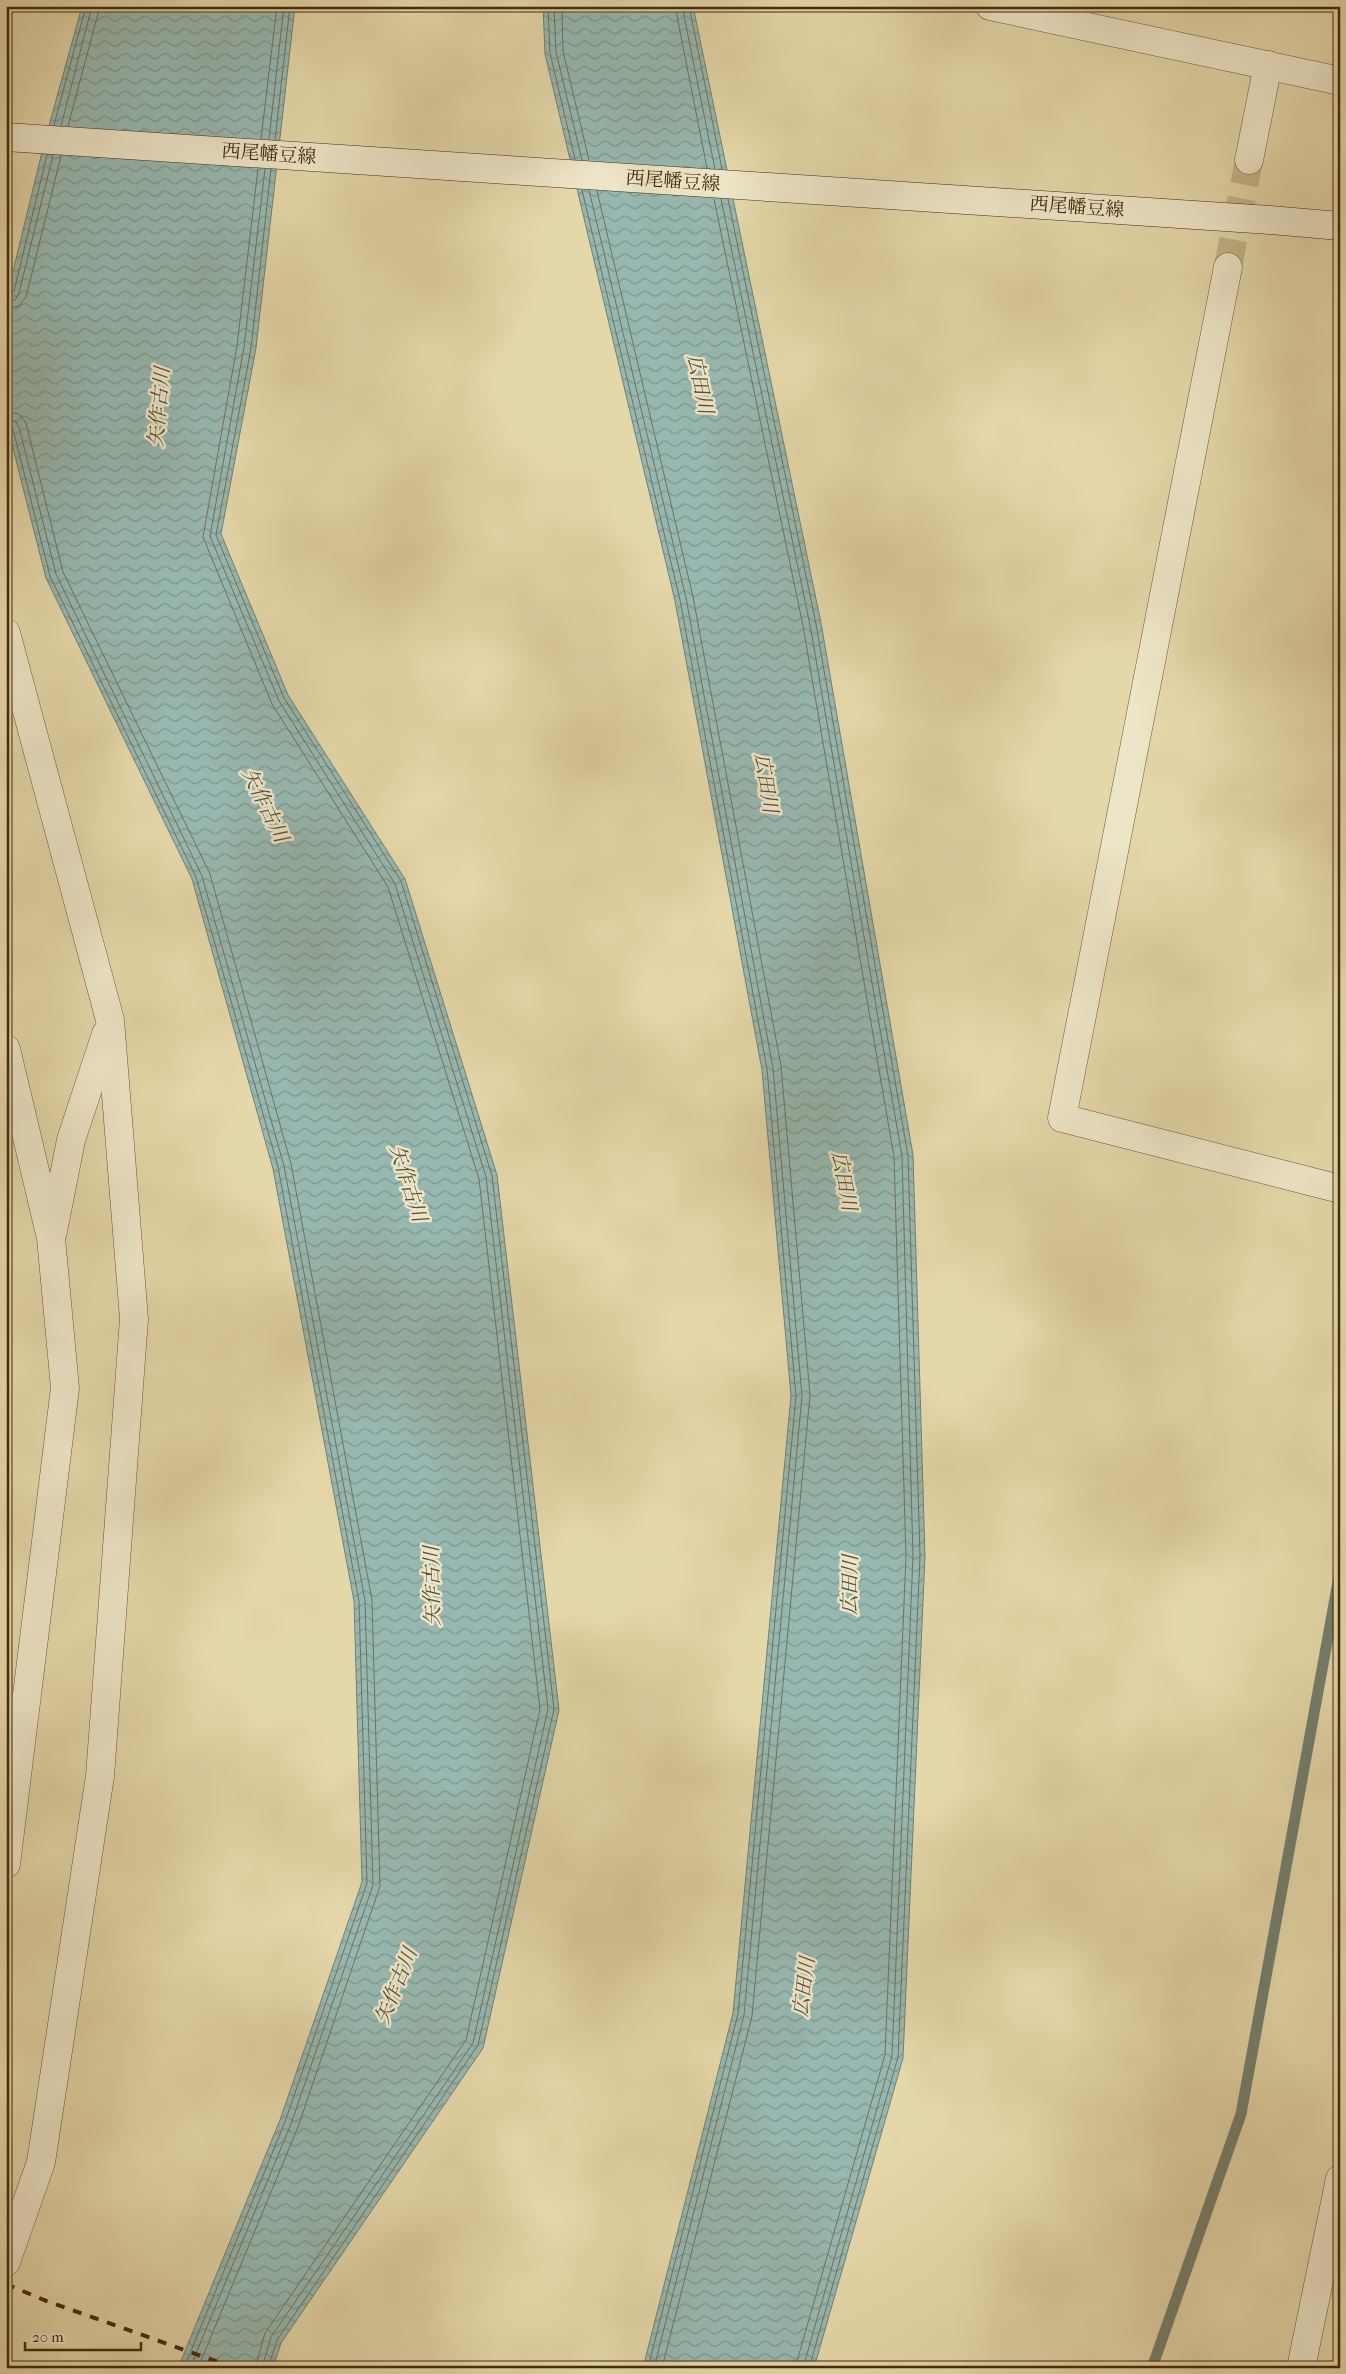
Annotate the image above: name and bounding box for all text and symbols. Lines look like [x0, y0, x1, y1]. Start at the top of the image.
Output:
street label: 西尾幡豆線 [221, 140, 317, 168]
street label: 西尾幡豆線 [625, 167, 721, 195]
street label: 西尾幡豆線 [1029, 193, 1125, 221]
water label: 広田川 [683, 352, 718, 418]
water label: 矢作古川 [144, 364, 174, 448]
water label: 広田川 [750, 752, 782, 816]
water label: 矢作古川 [237, 764, 294, 848]
water label: 矢作古川 [385, 1141, 432, 1226]
water label: 広田川 [827, 1149, 861, 1215]
water label: 矢作古川 [420, 1544, 444, 1626]
water label: 広田川 [838, 1553, 862, 1615]
water label: 矢作古川 [370, 1943, 422, 2027]
water label: 広田川 [789, 1954, 819, 2018]
scale bar [25, 2319, 141, 2351]
text: 20 m [32, 2328, 64, 2346]

